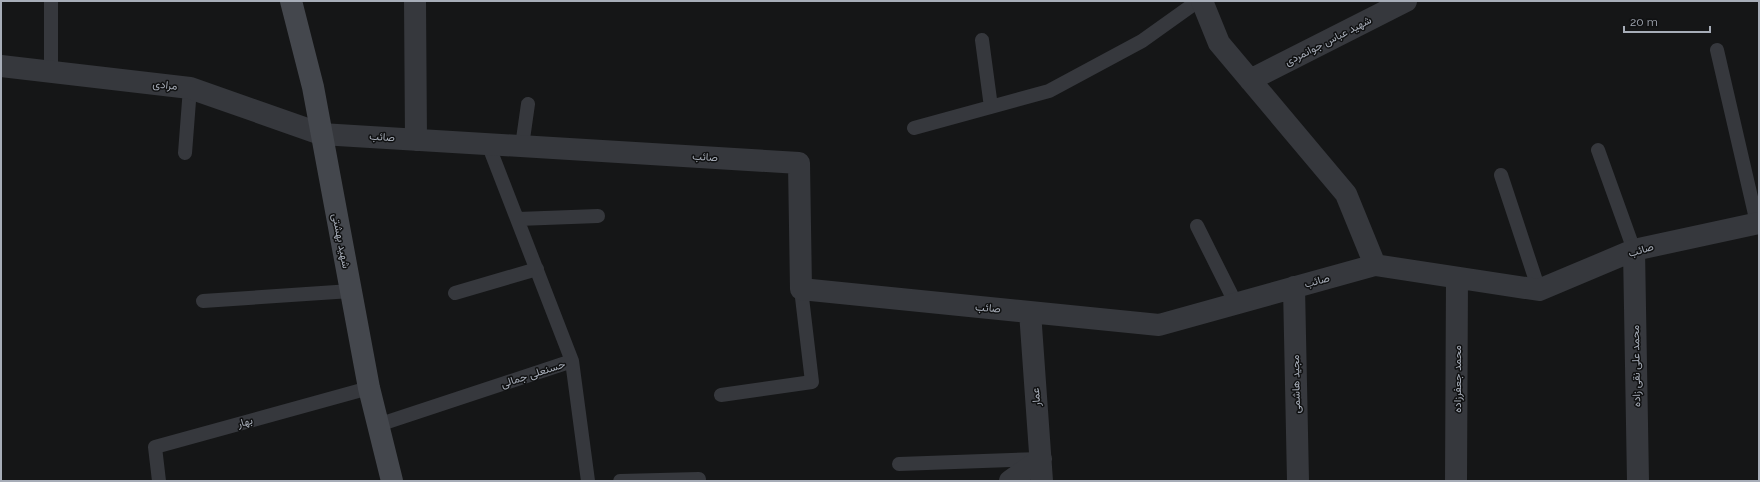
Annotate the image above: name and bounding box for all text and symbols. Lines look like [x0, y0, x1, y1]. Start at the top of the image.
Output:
scale bar [1624, 8, 1710, 34]
street label: شهید عباس جوانمردی [1282, 13, 1374, 69]
text: 20 m [1630, 15, 1658, 29]
street label: مرادی [152, 77, 178, 93]
street label: صائب [369, 130, 395, 144]
street label: صائب [692, 150, 718, 164]
street label: شهید بهشتی [329, 212, 353, 270]
street label: صائب [1627, 240, 1655, 260]
street label: صائب [1303, 271, 1331, 291]
street label: صائب [975, 300, 1001, 316]
street label: محمد علی نقی زاده [1629, 325, 1643, 407]
street label: محمد جعفرزاده [1451, 345, 1464, 413]
street label: مجید هاشمی [1289, 354, 1303, 414]
street label: حسنعلی جمالی [499, 357, 567, 391]
street label: عمار [1029, 387, 1043, 408]
street label: بهار [235, 414, 254, 431]

